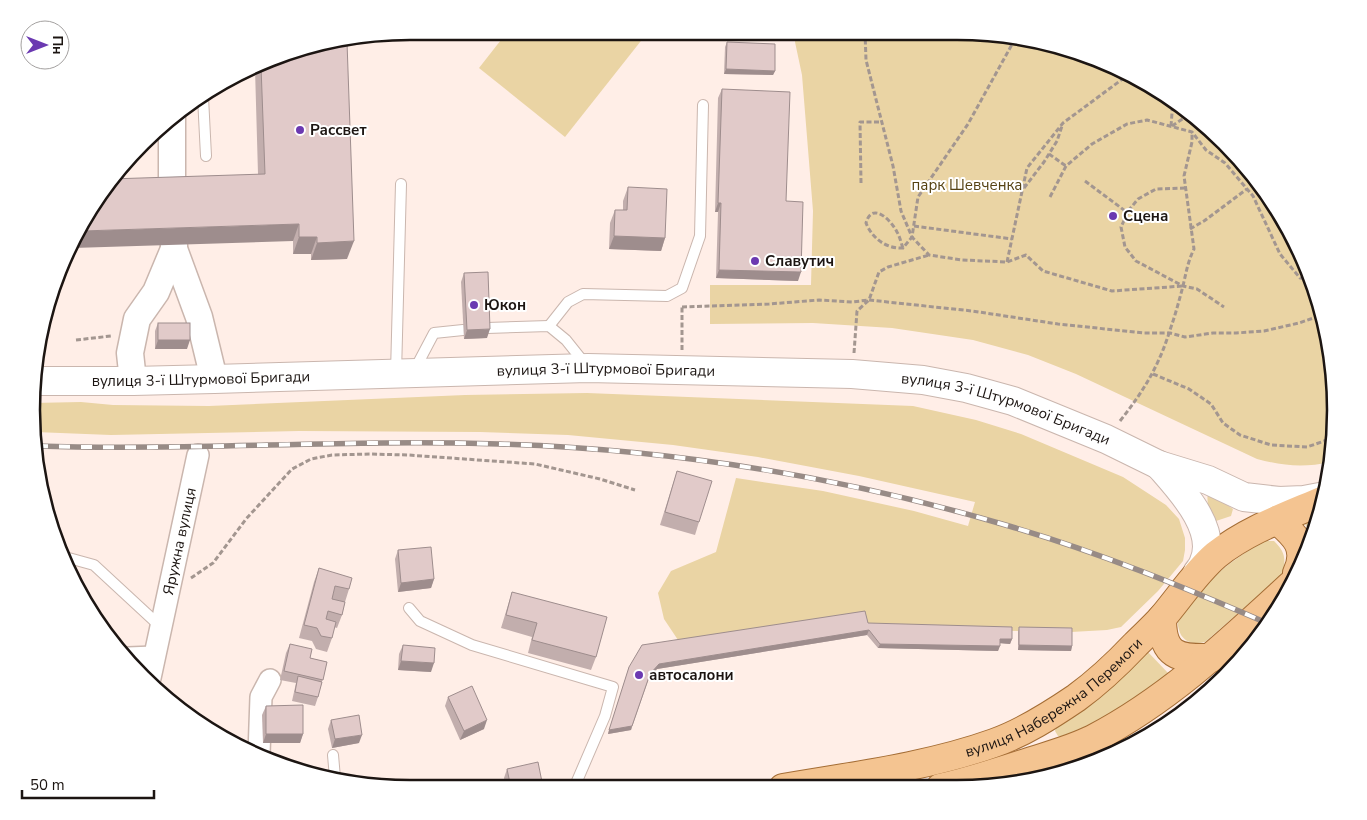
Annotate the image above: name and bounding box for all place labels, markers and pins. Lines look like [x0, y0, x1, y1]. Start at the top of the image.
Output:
place label: Рассвет [310, 120, 367, 140]
marker: Рассвет [294, 124, 306, 136]
place label: Сцена [1123, 206, 1168, 226]
marker: Сцена [1107, 210, 1119, 222]
place label: Славутич [765, 251, 834, 271]
marker: Славутич [749, 255, 761, 267]
place label: Юкон [484, 295, 526, 315]
marker: Юкон [468, 299, 480, 311]
place label: автосалони [649, 665, 734, 685]
marker: автосалони [633, 669, 645, 681]

